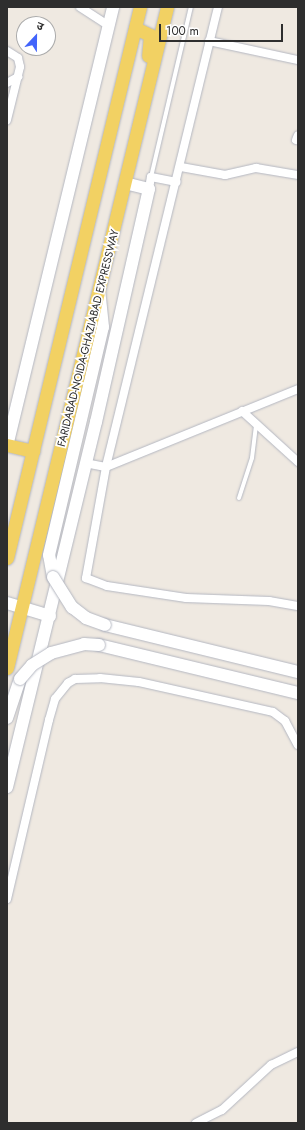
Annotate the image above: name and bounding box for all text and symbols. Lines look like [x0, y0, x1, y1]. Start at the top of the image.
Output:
north arrow [16, 16, 56, 56]
scale bar [161, 16, 285, 42]
text: उ [34, 17, 46, 34]
text: 100 m [166, 22, 199, 40]
street label: FARIDABAD-NOIDA-GHAZIABAD EXPRESSWAY [55, 228, 121, 448]

